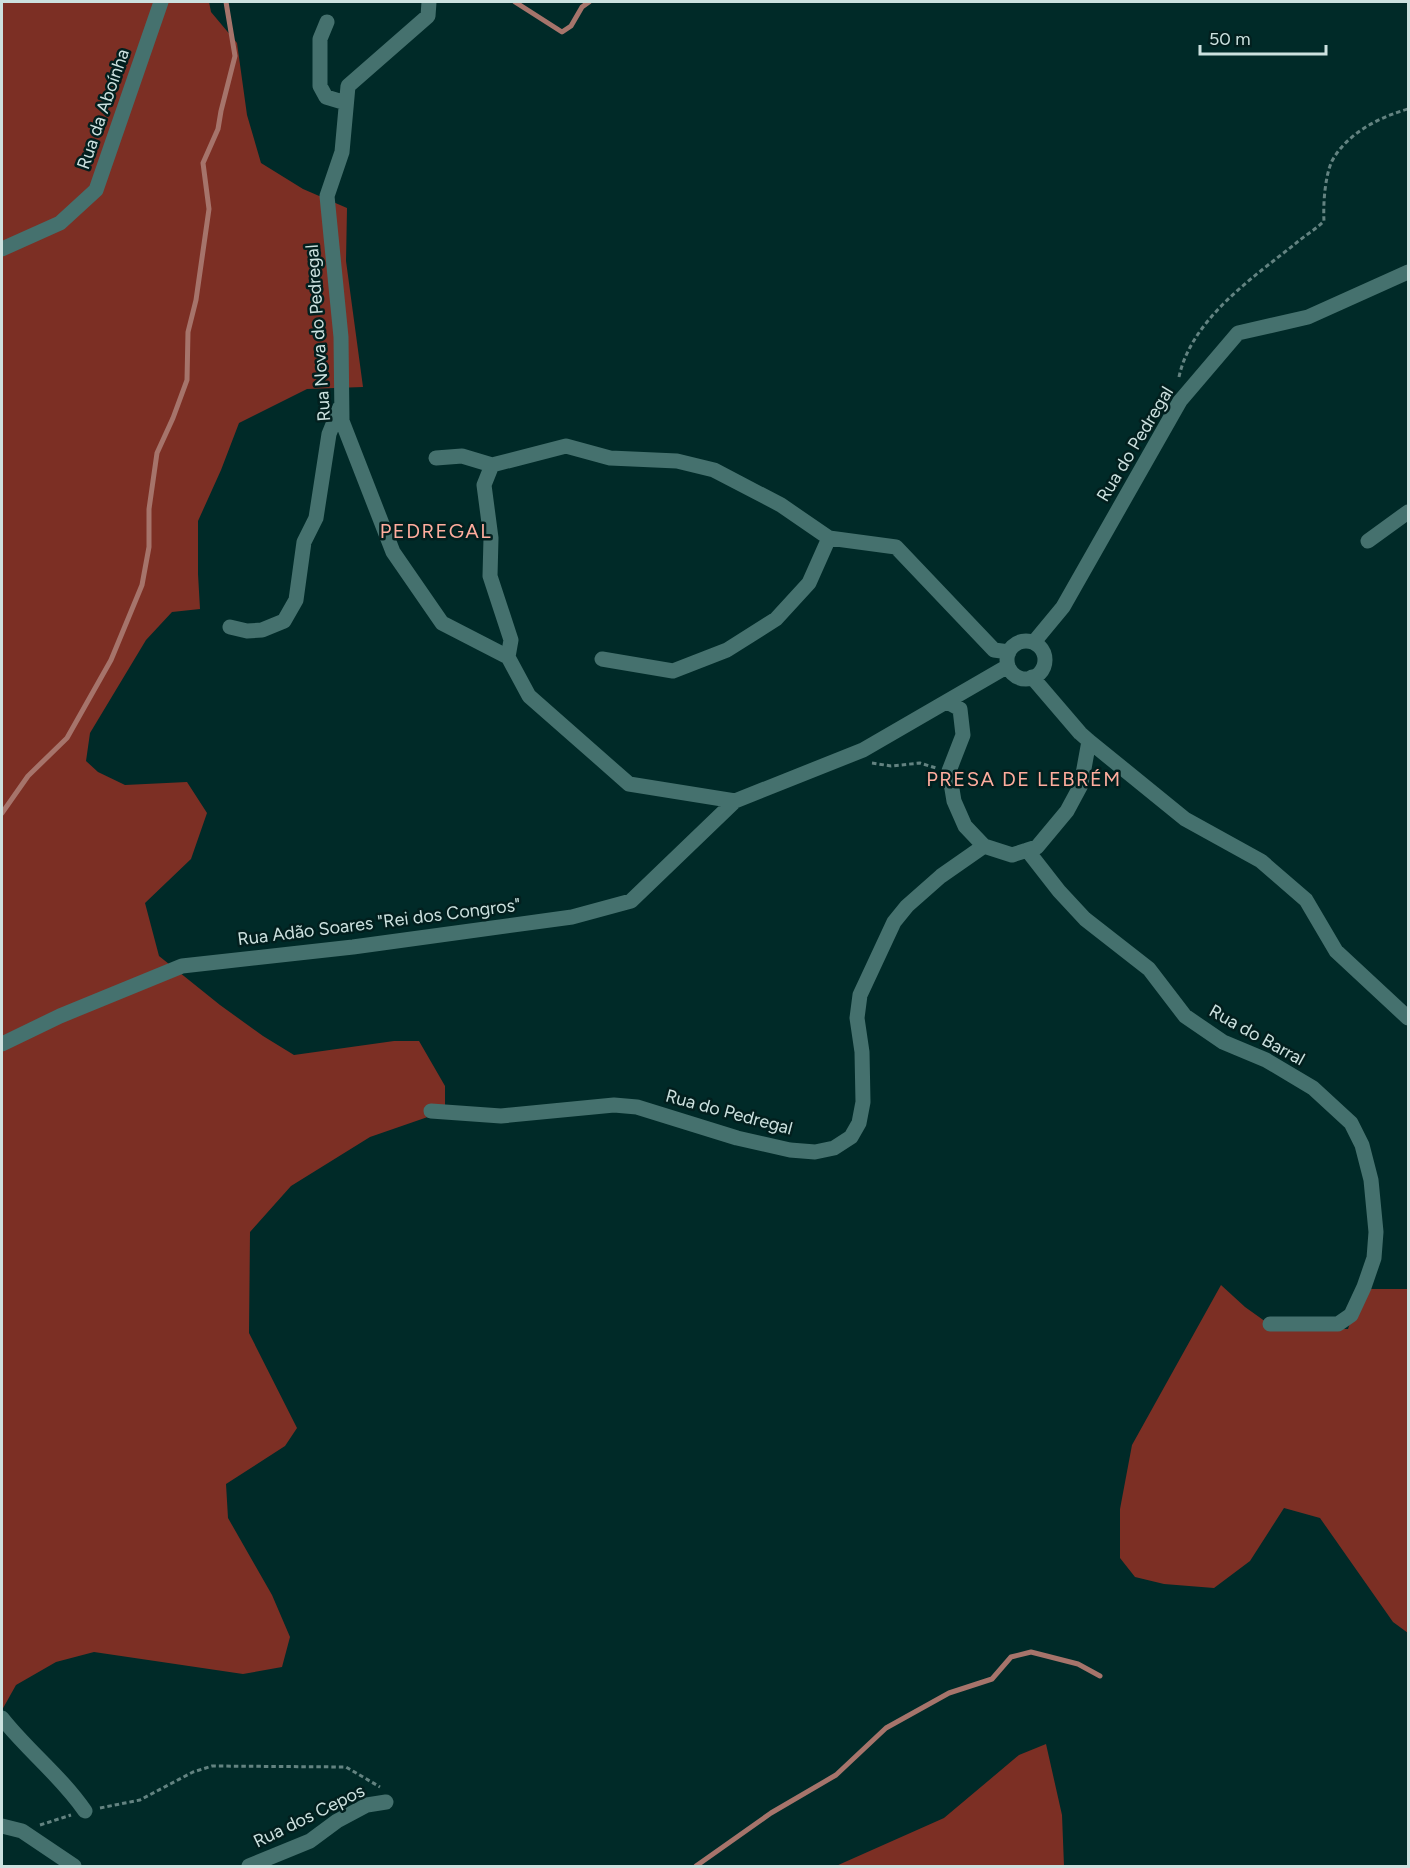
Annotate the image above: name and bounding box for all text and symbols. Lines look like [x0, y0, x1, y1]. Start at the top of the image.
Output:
scale bar [1200, 18, 1326, 56]
text: 50 m [1209, 28, 1251, 50]
street label: Rua da Aboínha [72, 46, 134, 172]
street label: Rua Nova do Pedregal [301, 244, 335, 422]
street label: Rua do Pedregal [1092, 382, 1178, 506]
district label: PEDREGAL [380, 519, 492, 543]
district label: PRESA DE LEBRÉM [926, 767, 1122, 791]
street label: Rua Adão Soares "Rei dos Congros" [236, 894, 522, 950]
street label: Rua do Barral [1205, 1000, 1309, 1070]
street label: Rua do Pedregal [663, 1084, 795, 1140]
street label: Rua dos Cepos [250, 1780, 368, 1852]

